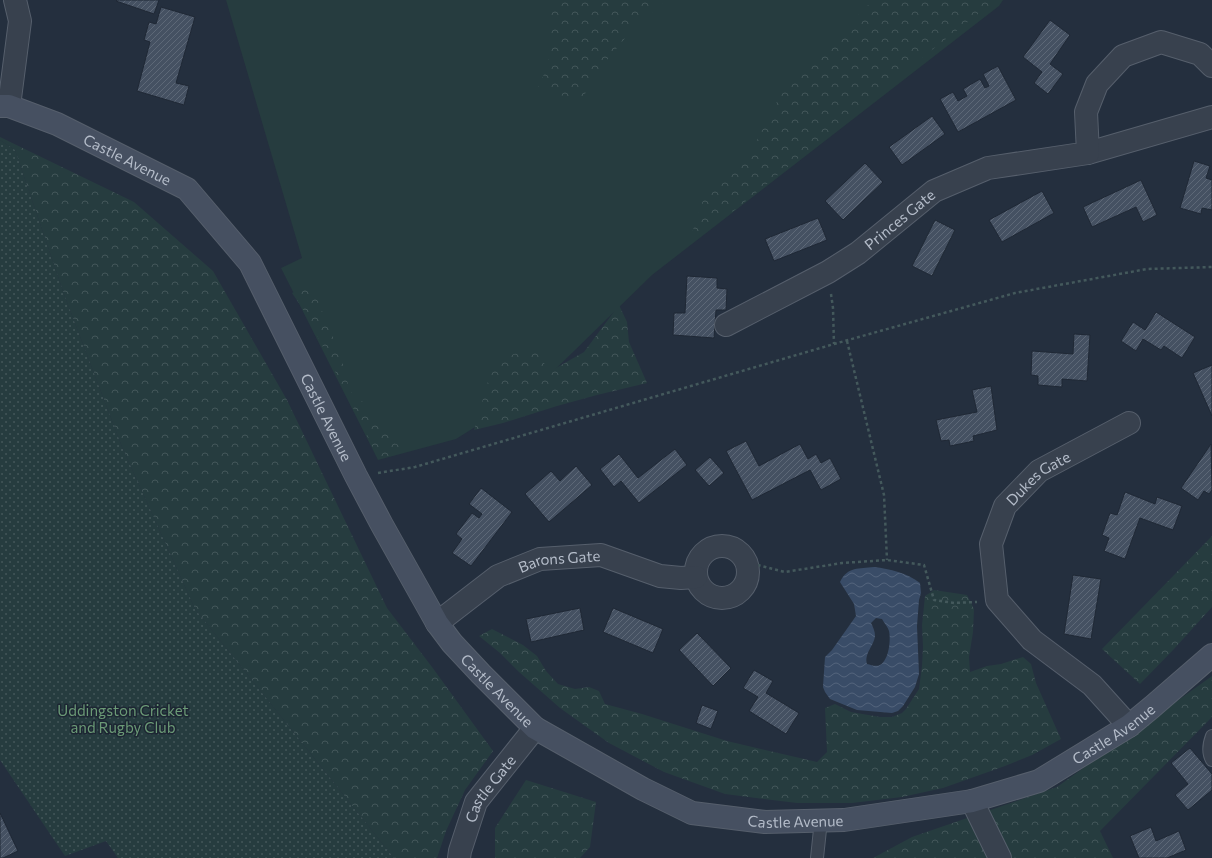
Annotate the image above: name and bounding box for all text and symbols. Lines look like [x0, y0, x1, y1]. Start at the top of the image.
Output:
street label: Castle Avenue [81, 130, 174, 189]
street label: Princes Gate [861, 185, 938, 253]
street label: Castle Avenue [297, 370, 356, 464]
street label: Dukes Gate [1002, 447, 1073, 509]
street label: Barons Gate [515, 546, 601, 576]
street label: Castle Avenue [457, 650, 538, 731]
street label: Castle Avenue [1069, 700, 1158, 768]
park label: Uddingston Cricket and Rugby Club [57, 701, 189, 736]
street label: Castle Gate [461, 751, 519, 825]
street label: Castle Avenue [747, 811, 844, 831]

